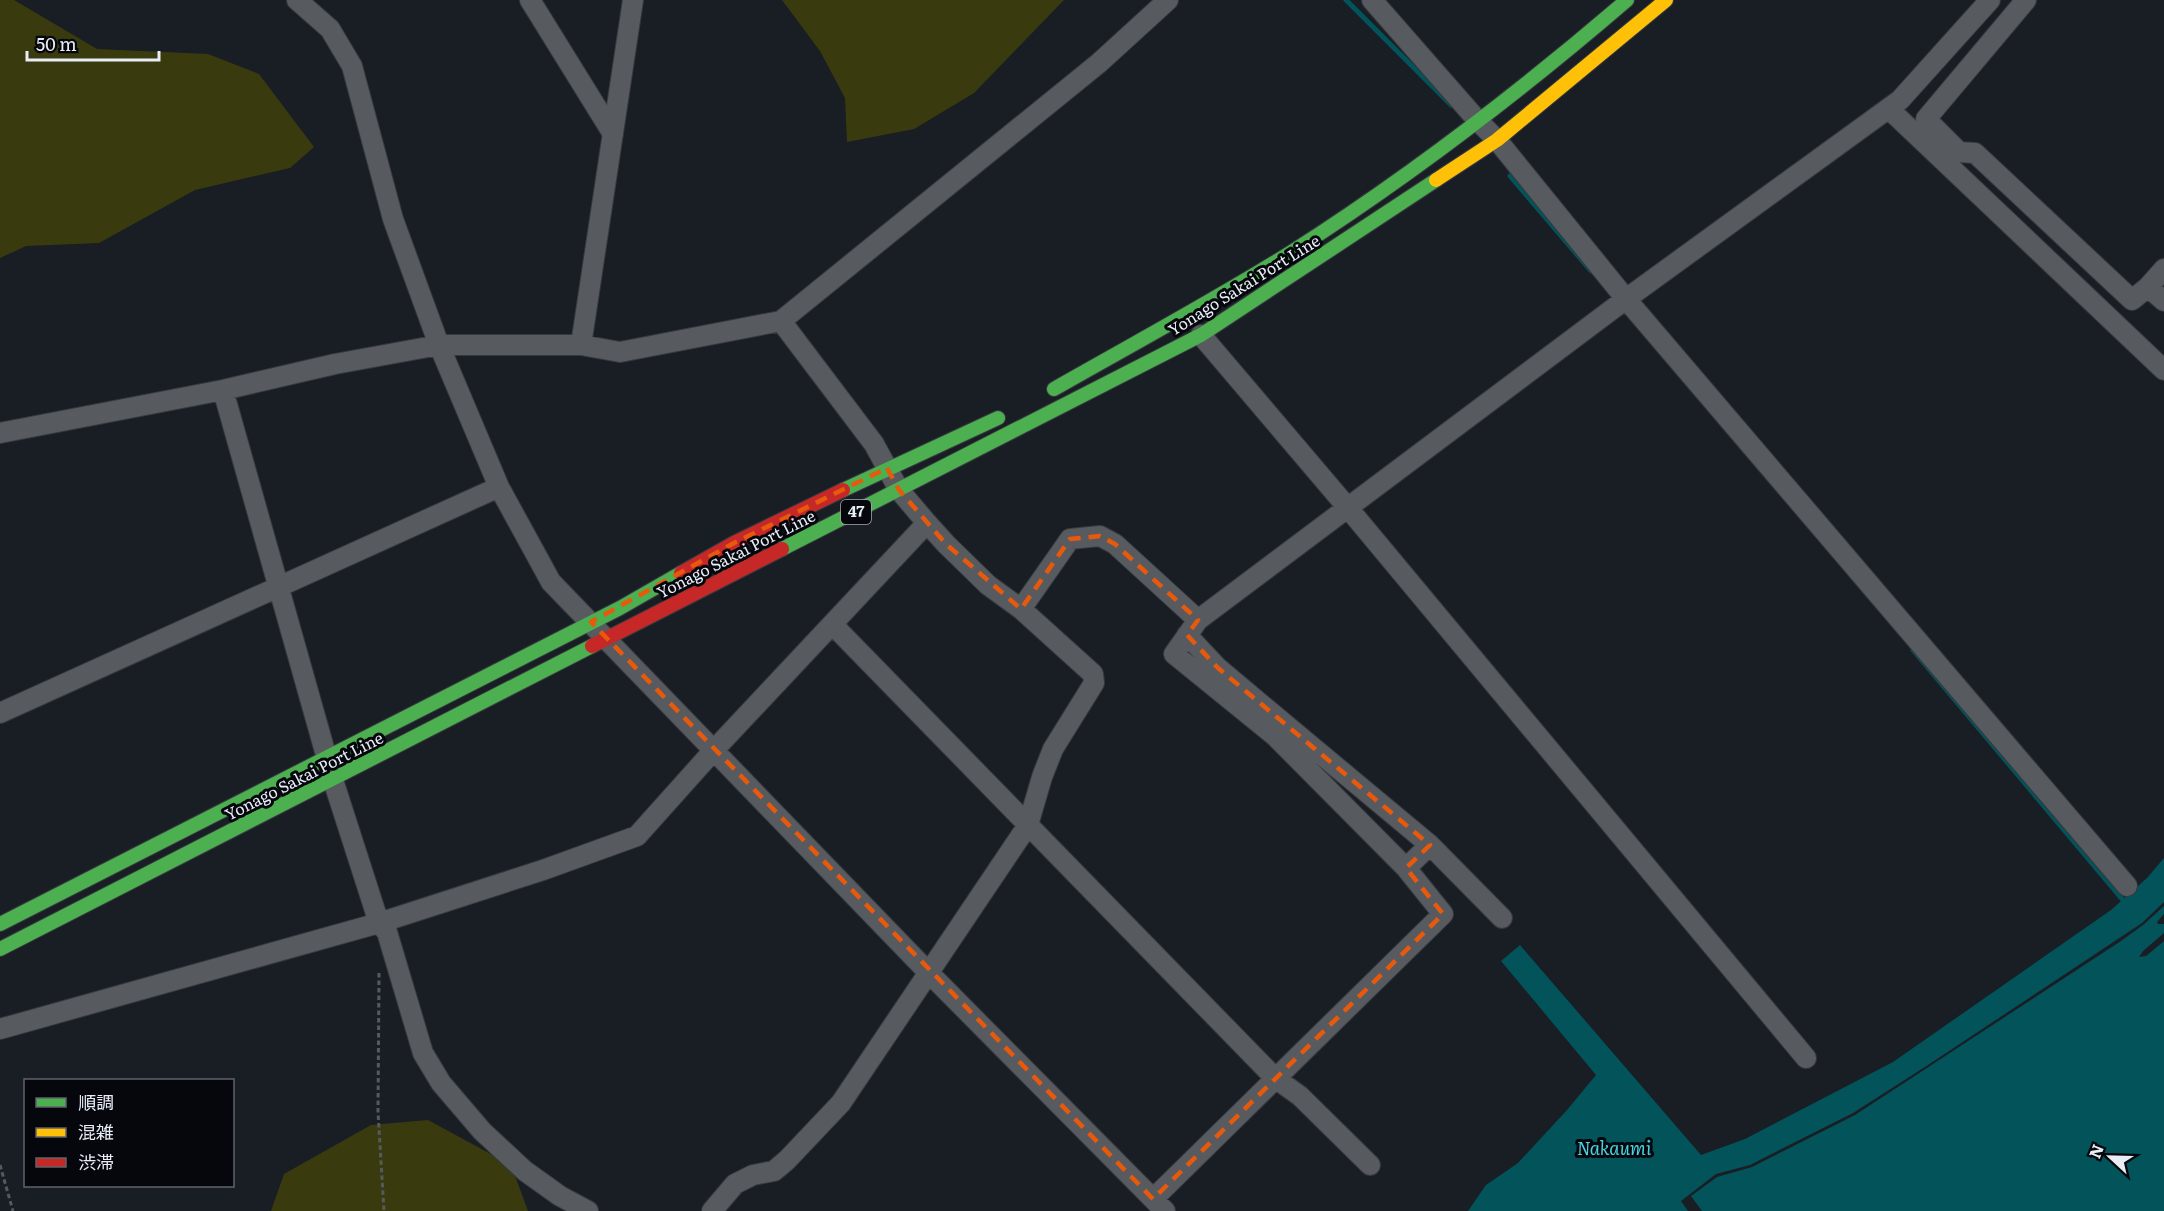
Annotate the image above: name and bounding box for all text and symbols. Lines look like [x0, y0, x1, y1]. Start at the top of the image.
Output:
scale bar [27, 24, 159, 62]
text: 50 m [36, 30, 77, 57]
street label: Yonago Sakai Port Line [1163, 228, 1324, 341]
road number: 47 [841, 500, 871, 524]
street label: Yonago Sakai Port Line [652, 503, 819, 604]
street label: Yonago Sakai Port Line [220, 725, 387, 826]
legend [24, 1079, 234, 1187]
text: 順調 [78, 1088, 114, 1115]
text: 混雑 [78, 1118, 114, 1145]
north arrow [2080, 1127, 2140, 1187]
water label: Nakaumi [1577, 1134, 1652, 1161]
text: N [2082, 1140, 2109, 1162]
text: 渋滞 [78, 1148, 114, 1175]

